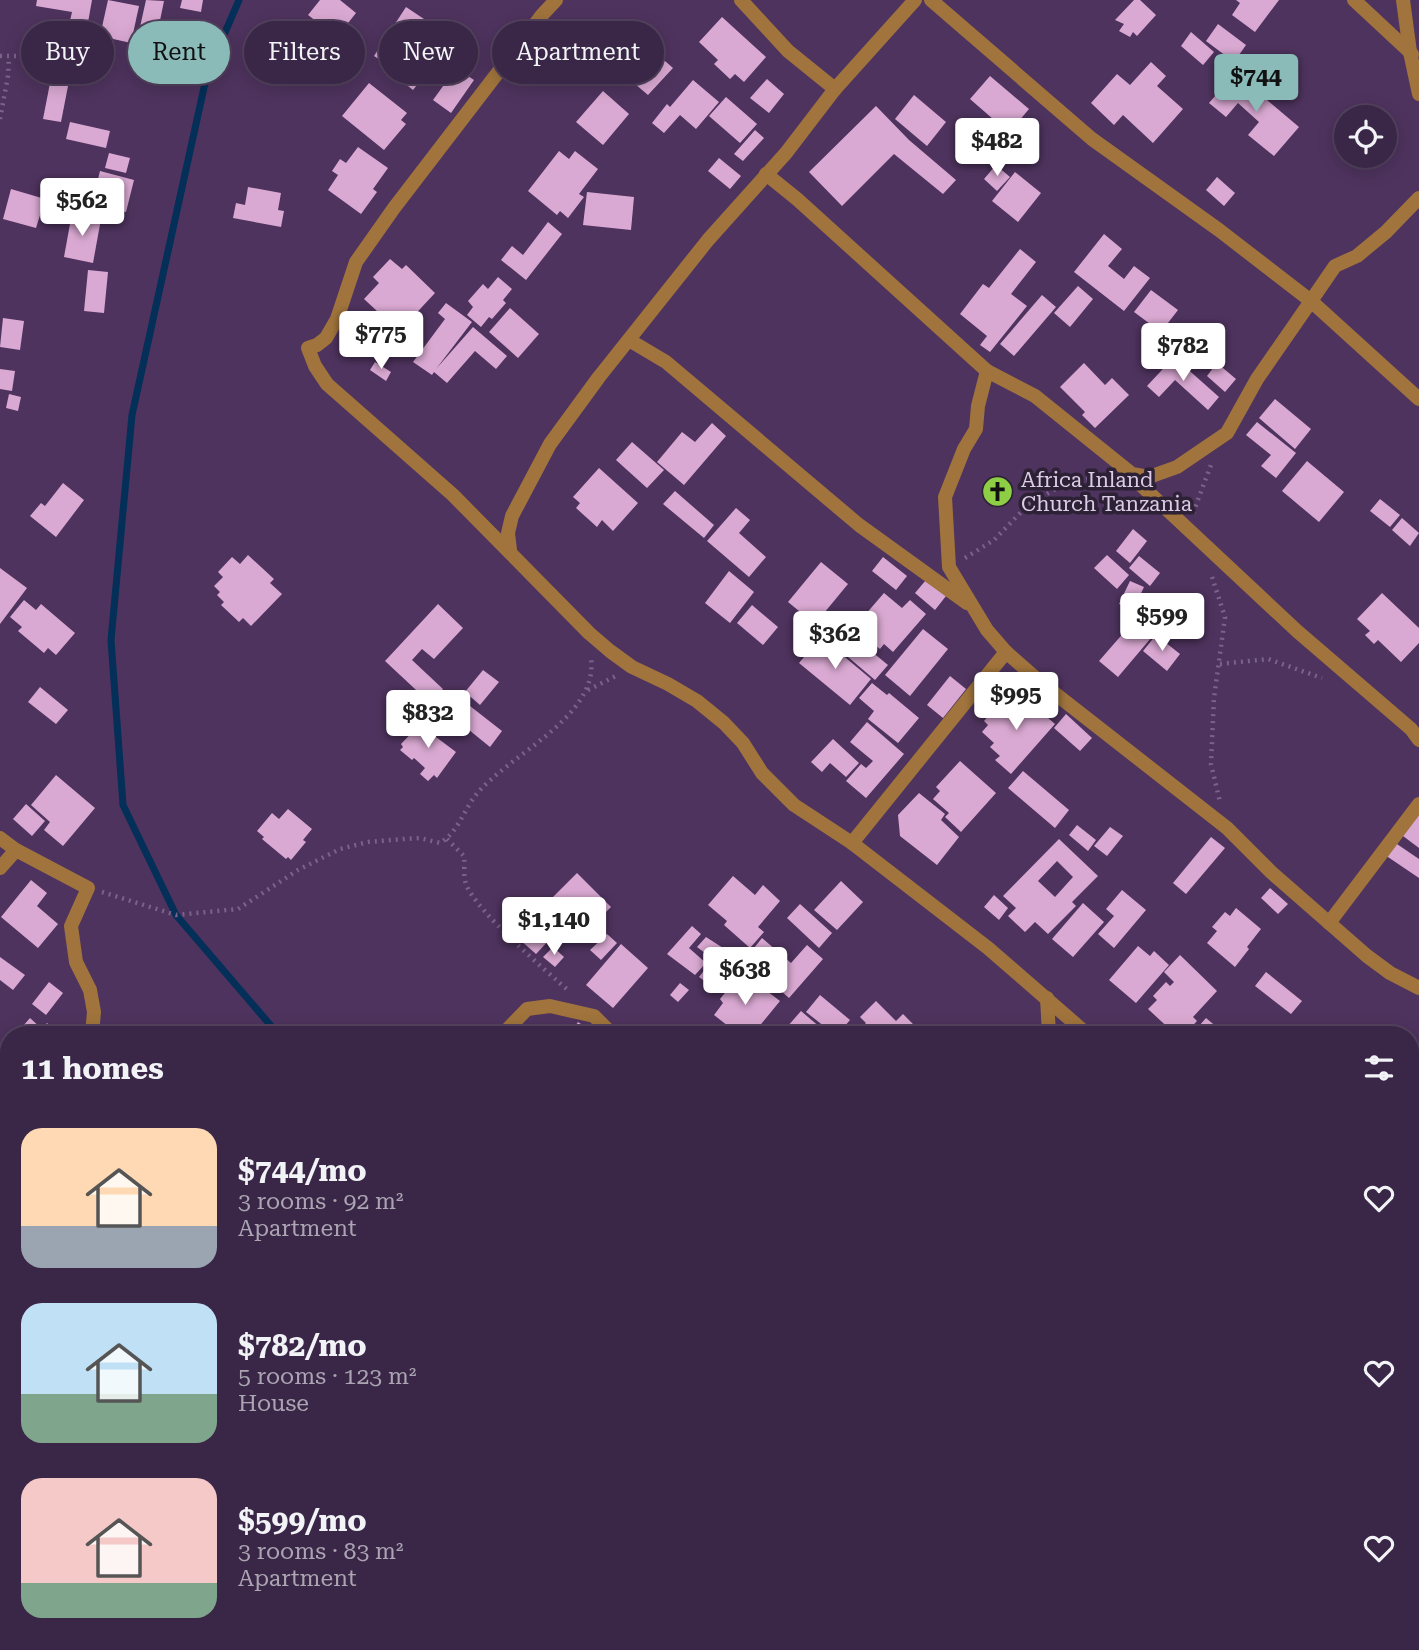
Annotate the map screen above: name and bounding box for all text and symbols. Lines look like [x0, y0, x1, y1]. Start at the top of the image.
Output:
chip: Buy [21, 21, 114, 84]
chip: Rent [128, 21, 230, 84]
chip: Filters [244, 21, 365, 84]
chip: New [379, 21, 478, 84]
chip: Apartment [492, 21, 664, 84]
pin: $744 [1215, 54, 1297, 114]
text: $744 [1230, 63, 1282, 90]
map controls [1334, 105, 1397, 168]
button: locate [1334, 105, 1397, 168]
pin: $482 [956, 118, 1038, 178]
text: $482 [971, 127, 1023, 154]
pin: $562 [41, 178, 123, 238]
text: $562 [56, 187, 108, 214]
pin: $775 [340, 312, 422, 371]
text: $775 [355, 320, 407, 347]
pin: $782 [1142, 324, 1224, 383]
text: $782 [1157, 332, 1209, 359]
place label: Africa Inland Church Tanzania [1021, 468, 1193, 516]
church icon: Africa Inland Church Tanzania [981, 475, 1015, 509]
pin: $599 [1121, 594, 1203, 653]
text: $599 [1136, 602, 1188, 629]
pin: $362 [794, 612, 876, 671]
text: $362 [809, 620, 861, 647]
pin: $995 [975, 672, 1057, 732]
text: $995 [990, 681, 1042, 708]
pin: $832 [387, 690, 469, 750]
text: $832 [402, 699, 454, 726]
pin: $1,140 [497, 898, 611, 957]
text: $1,140 [518, 906, 590, 933]
pin: $638 [704, 948, 786, 1007]
text: $638 [719, 956, 771, 983]
icon: filters [1360, 1049, 1398, 1087]
text: 11 homes [21, 1051, 164, 1086]
text: $744/mo [238, 1153, 367, 1188]
icon: home [77, 1156, 161, 1240]
icon: heart [1360, 1179, 1398, 1217]
text: 3 rooms · 92 m² [238, 1188, 404, 1215]
text: Apartment [238, 1215, 357, 1242]
text: $782/mo [238, 1328, 367, 1363]
icon: home [77, 1331, 161, 1415]
icon: heart [1360, 1354, 1398, 1392]
text: 5 rooms · 123 m² [238, 1363, 416, 1390]
text: House [238, 1390, 309, 1417]
text: $599/mo [238, 1503, 367, 1538]
icon: home [77, 1506, 161, 1590]
icon: heart [1360, 1529, 1398, 1567]
text: 3 rooms · 83 m² [238, 1538, 404, 1565]
text: Apartment [238, 1565, 357, 1592]

